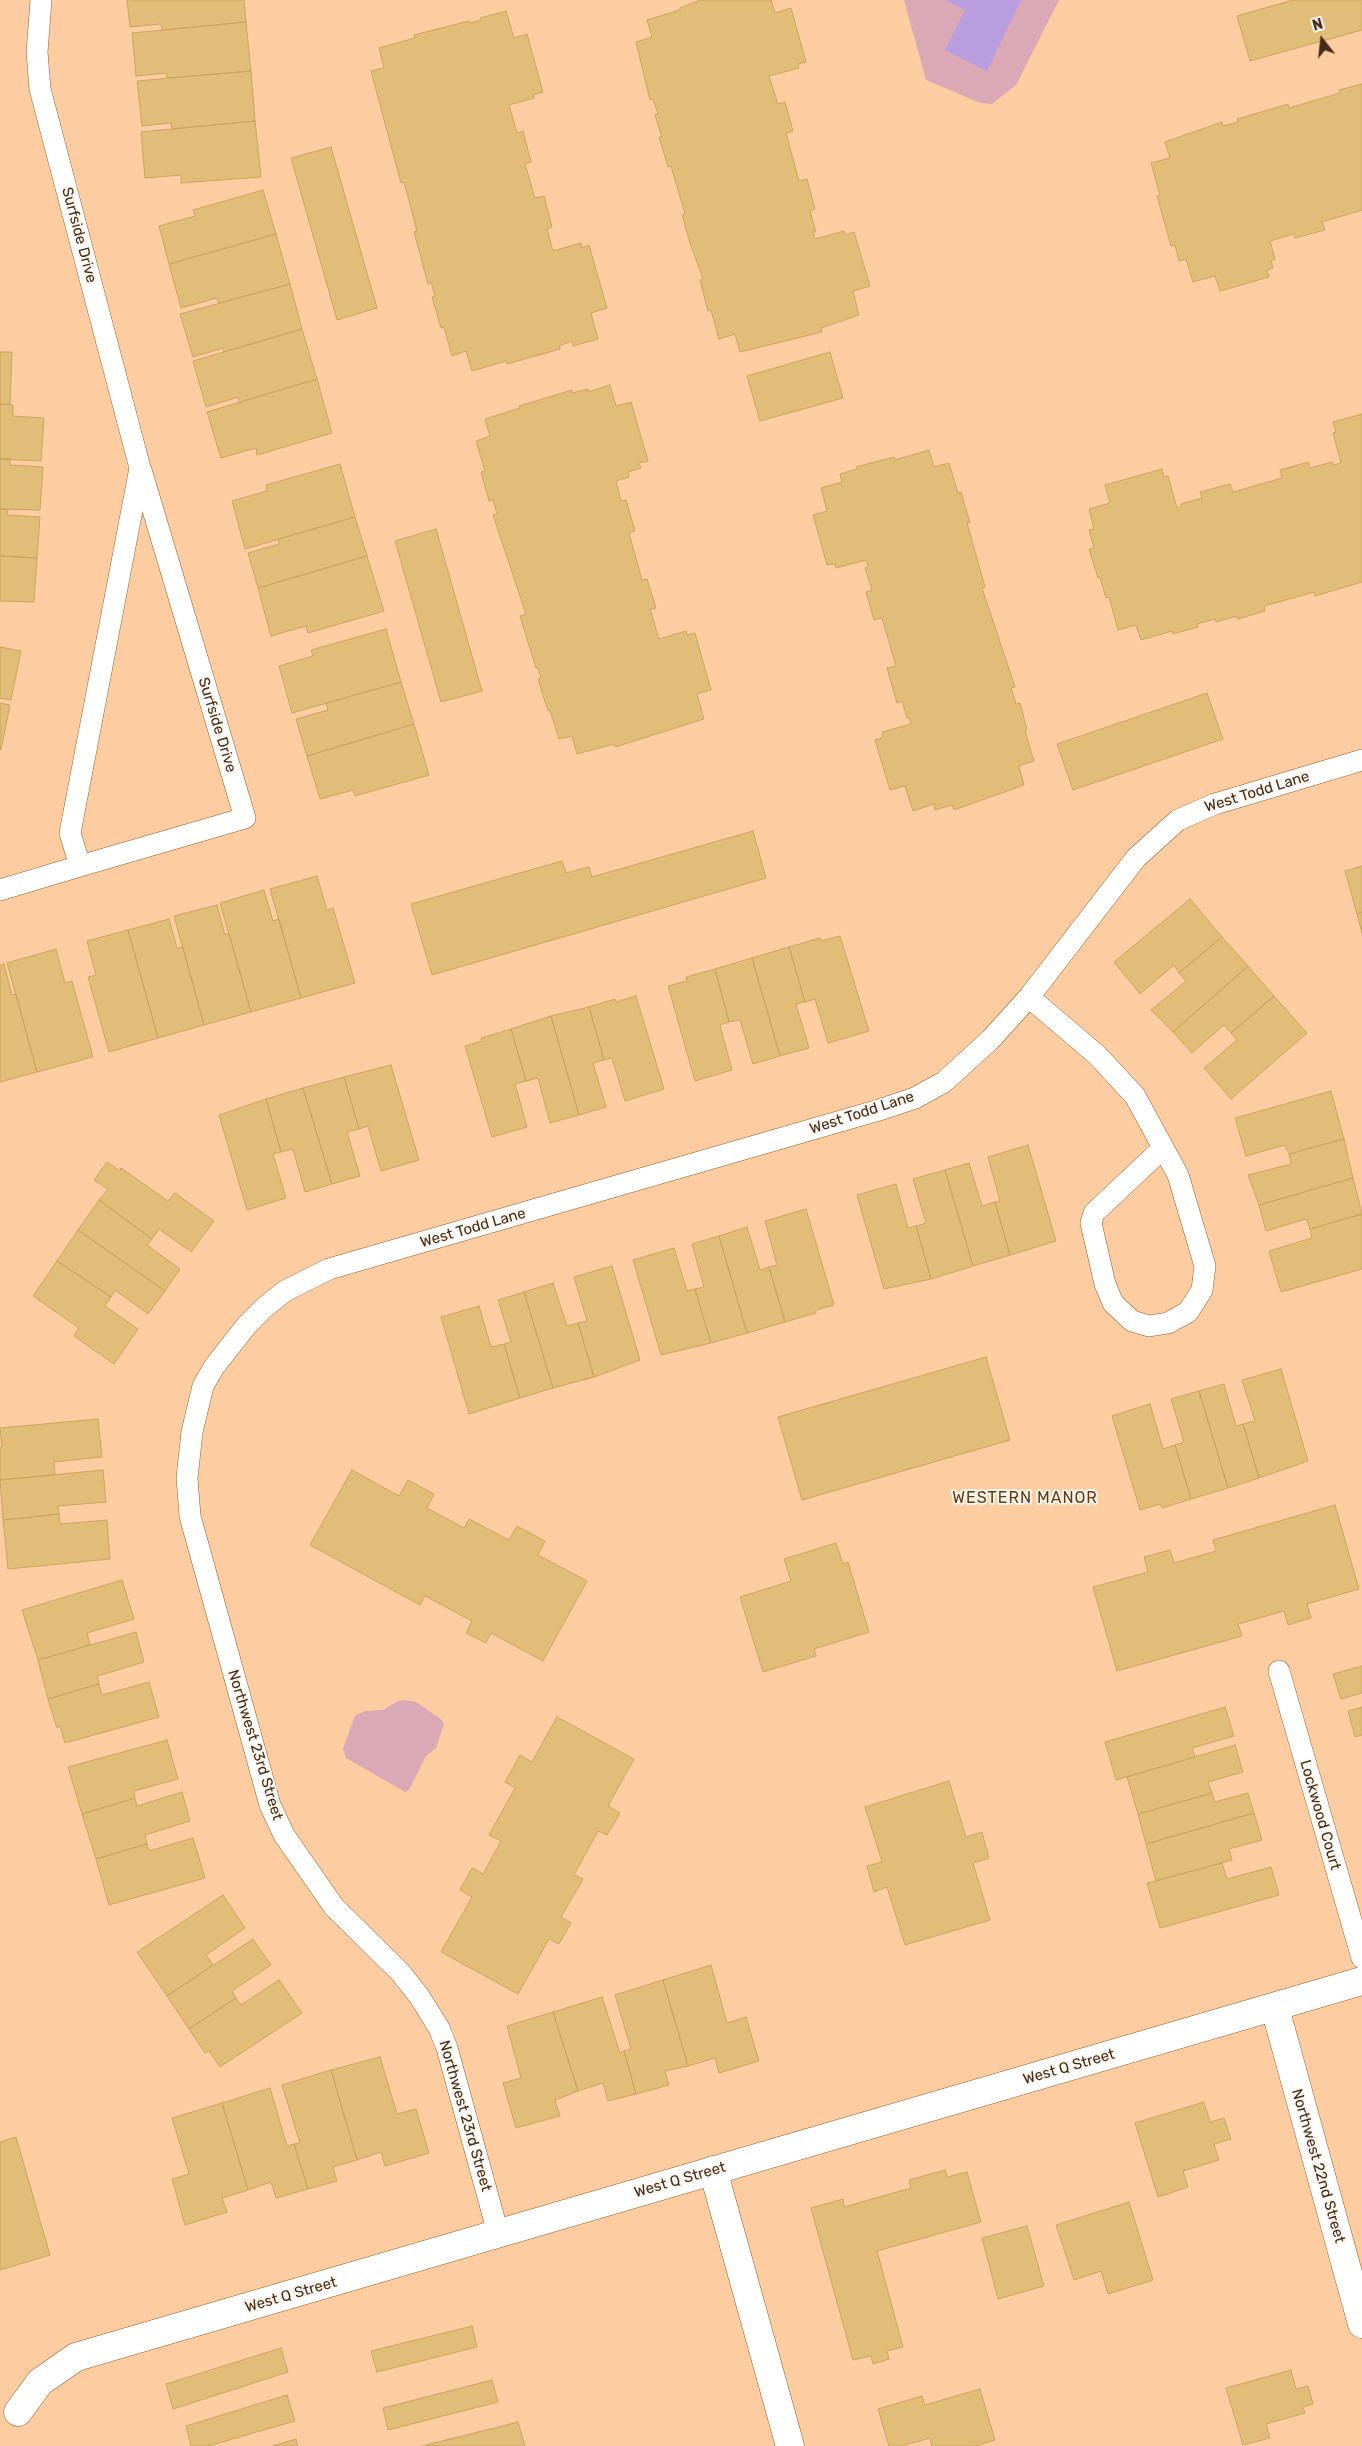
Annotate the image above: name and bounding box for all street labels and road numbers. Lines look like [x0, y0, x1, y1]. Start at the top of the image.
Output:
street label: Surfside Drive [58, 185, 100, 285]
street label: Surfside Drive [194, 675, 240, 775]
street label: West Todd Lane [1202, 767, 1312, 817]
street label: West Todd Lane [807, 1088, 917, 1138]
street label: West Todd Lane [418, 1204, 528, 1252]
street label: Northwest 23rd Street [224, 1668, 286, 1822]
street label: Lockwood Court [1296, 1758, 1344, 1872]
street label: Northwest 23rd Street [435, 2038, 495, 2194]
street label: West Q Street [1021, 2045, 1117, 2089]
street label: Northwest 22nd Street [1287, 2087, 1349, 2245]
street label: West Q Street [632, 2158, 728, 2202]
street label: West Q Street [243, 2273, 339, 2317]

